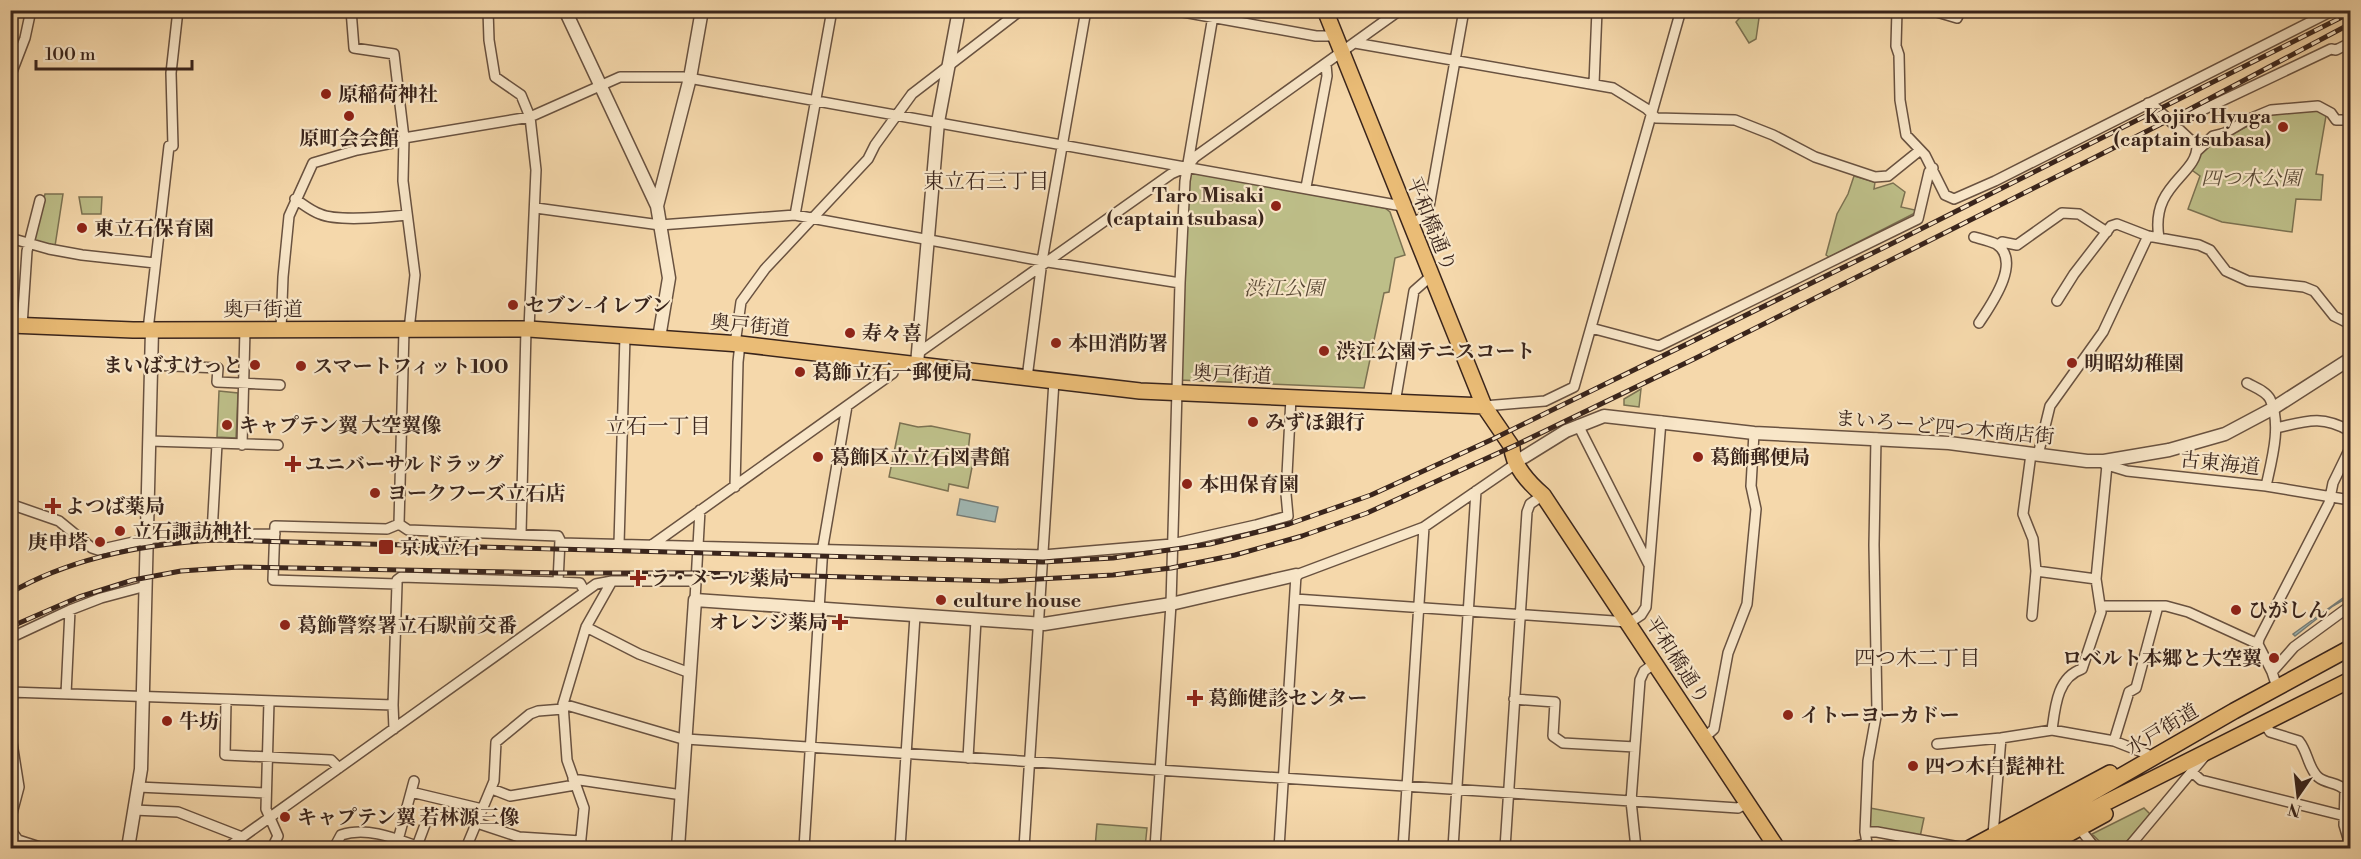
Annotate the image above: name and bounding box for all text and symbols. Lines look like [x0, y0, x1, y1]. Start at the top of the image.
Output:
scale bar [36, 33, 192, 71]
text: 100 m [45, 43, 96, 66]
place label: 原稲荷神社 [338, 83, 438, 108]
marker: 原稲荷神社 [319, 87, 333, 101]
place label: Kojiro Hyuga (captain tsubasa) [2114, 105, 2271, 153]
marker: 原町会会館 [342, 109, 356, 123]
marker: Kojiro Hyuga (captain tsubasa) [2276, 120, 2290, 134]
place label: 原町会会館 [299, 127, 399, 152]
park label: 四つ木公園 [2201, 167, 2304, 192]
district label: 東立石三丁目 [923, 169, 1049, 195]
street label: 平和橋通り [1400, 174, 1461, 276]
place label: Taro Misaki (captain tsubasa) [1107, 184, 1265, 232]
marker: Taro Misaki (captain tsubasa) [1269, 199, 1283, 213]
place label: 東立石保育園 [94, 217, 214, 242]
marker: 東立石保育園 [75, 221, 89, 235]
park label: 渋江公園 [1244, 277, 1327, 302]
place label: セブン-イレブン [525, 294, 671, 319]
street label: 奥戸街道 [223, 298, 303, 323]
marker: セブン-イレブン [506, 298, 520, 312]
street label: 奥戸街道 [709, 311, 791, 342]
place label: 寿々喜 [862, 322, 922, 347]
marker: 寿々喜 [843, 326, 857, 340]
place label: 本田消防署 [1068, 332, 1168, 357]
marker: 本田消防署 [1049, 336, 1063, 350]
place label: 渋江公園テニスコート [1336, 340, 1535, 365]
marker: 渋江公園テニスコート [1317, 344, 1331, 358]
place label: 明昭幼稚園 [2084, 352, 2184, 377]
place label: まいばすけっと [103, 354, 243, 379]
place label: スマートフィット100 [313, 355, 508, 380]
marker: 明昭幼稚園 [2065, 356, 2079, 370]
marker: まいばすけっと [248, 358, 262, 372]
marker: スマートフィット100 [294, 359, 308, 373]
place label: 葛飾立石一郵便局 [812, 361, 972, 386]
street label: 奥戸街道 [1191, 361, 1273, 390]
marker: 葛飾立石一郵便局 [793, 365, 807, 379]
street label: まいろーど四つ木商店街 [1834, 406, 2056, 451]
place label: みずほ銀行 [1265, 411, 1365, 436]
place label: キャプテン翼 大空翼像 [239, 414, 441, 439]
district label: 立石一丁目 [606, 414, 711, 440]
marker: みずほ銀行 [1246, 415, 1260, 429]
marker: キャプテン翼 大空翼像 [220, 418, 234, 432]
place label: 葛飾区立立石図書館 [830, 446, 1010, 471]
place label: 葛飾郵便局 [1710, 446, 1810, 471]
street label: 古東海道 [2179, 448, 2261, 481]
marker: 葛飾区立立石図書館 [811, 450, 825, 464]
marker: 葛飾郵便局 [1691, 450, 1705, 464]
place label: ユニバーサルドラッグ [305, 453, 504, 478]
marker: ユニバーサルドラッグ [286, 457, 300, 471]
place label: 本田保育園 [1199, 473, 1299, 498]
marker: 本田保育園 [1180, 477, 1194, 491]
place label: ヨークフーズ立石店 [387, 482, 565, 507]
marker: ヨークフーズ立石店 [368, 486, 382, 500]
place label: よつば薬局 [65, 495, 165, 520]
marker: よつば薬局 [46, 499, 60, 513]
place label: 立石諏訪神社 [132, 520, 252, 545]
marker: 立石諏訪神社 [113, 524, 127, 538]
place label: 庚申塔 [28, 531, 88, 556]
marker: 庚申塔 [93, 535, 107, 549]
place label: 京成立石 [400, 536, 480, 561]
marker: 京成立石 [377, 538, 395, 556]
place label: ラ・メール薬局 [650, 567, 790, 592]
marker: ラ・メール薬局 [631, 571, 645, 585]
place label: culture house [953, 589, 1081, 614]
marker: culture house [934, 593, 948, 607]
place label: ひがしん [2248, 599, 2328, 624]
marker: ひがしん [2229, 603, 2243, 617]
place label: オレンジ薬局 [709, 611, 828, 636]
street label: 平和橋通り [1639, 612, 1714, 710]
place label: 葛飾警察署立石駅前交番 [297, 614, 517, 639]
marker: オレンジ薬局 [833, 615, 847, 629]
marker: 葛飾警察署立石駅前交番 [278, 618, 292, 632]
district label: 四つ木二丁目 [1854, 646, 1980, 672]
place label: ロベルト本郷と大空翼 [2062, 647, 2262, 672]
marker: ロベルト本郷と大空翼 [2267, 651, 2281, 665]
place label: 葛飾健診センター [1208, 687, 1367, 712]
marker: 葛飾健診センター [1186, 689, 1204, 707]
street label: 水戸街道 [2122, 699, 2203, 762]
place label: イトーヨーカドー [1800, 704, 1960, 729]
marker: イトーヨーカドー [1781, 708, 1795, 722]
place label: 牛坊 [179, 710, 219, 735]
marker: 牛坊 [160, 714, 174, 728]
place label: 四つ木白髭神社 [1925, 755, 2065, 780]
marker: 四つ木白髭神社 [1906, 759, 1920, 773]
north arrow [2268, 766, 2328, 826]
text: N [2286, 798, 2303, 821]
place label: キャプテン翼 若林源三像 [297, 806, 519, 831]
marker: キャプテン翼 若林源三像 [278, 810, 292, 824]

